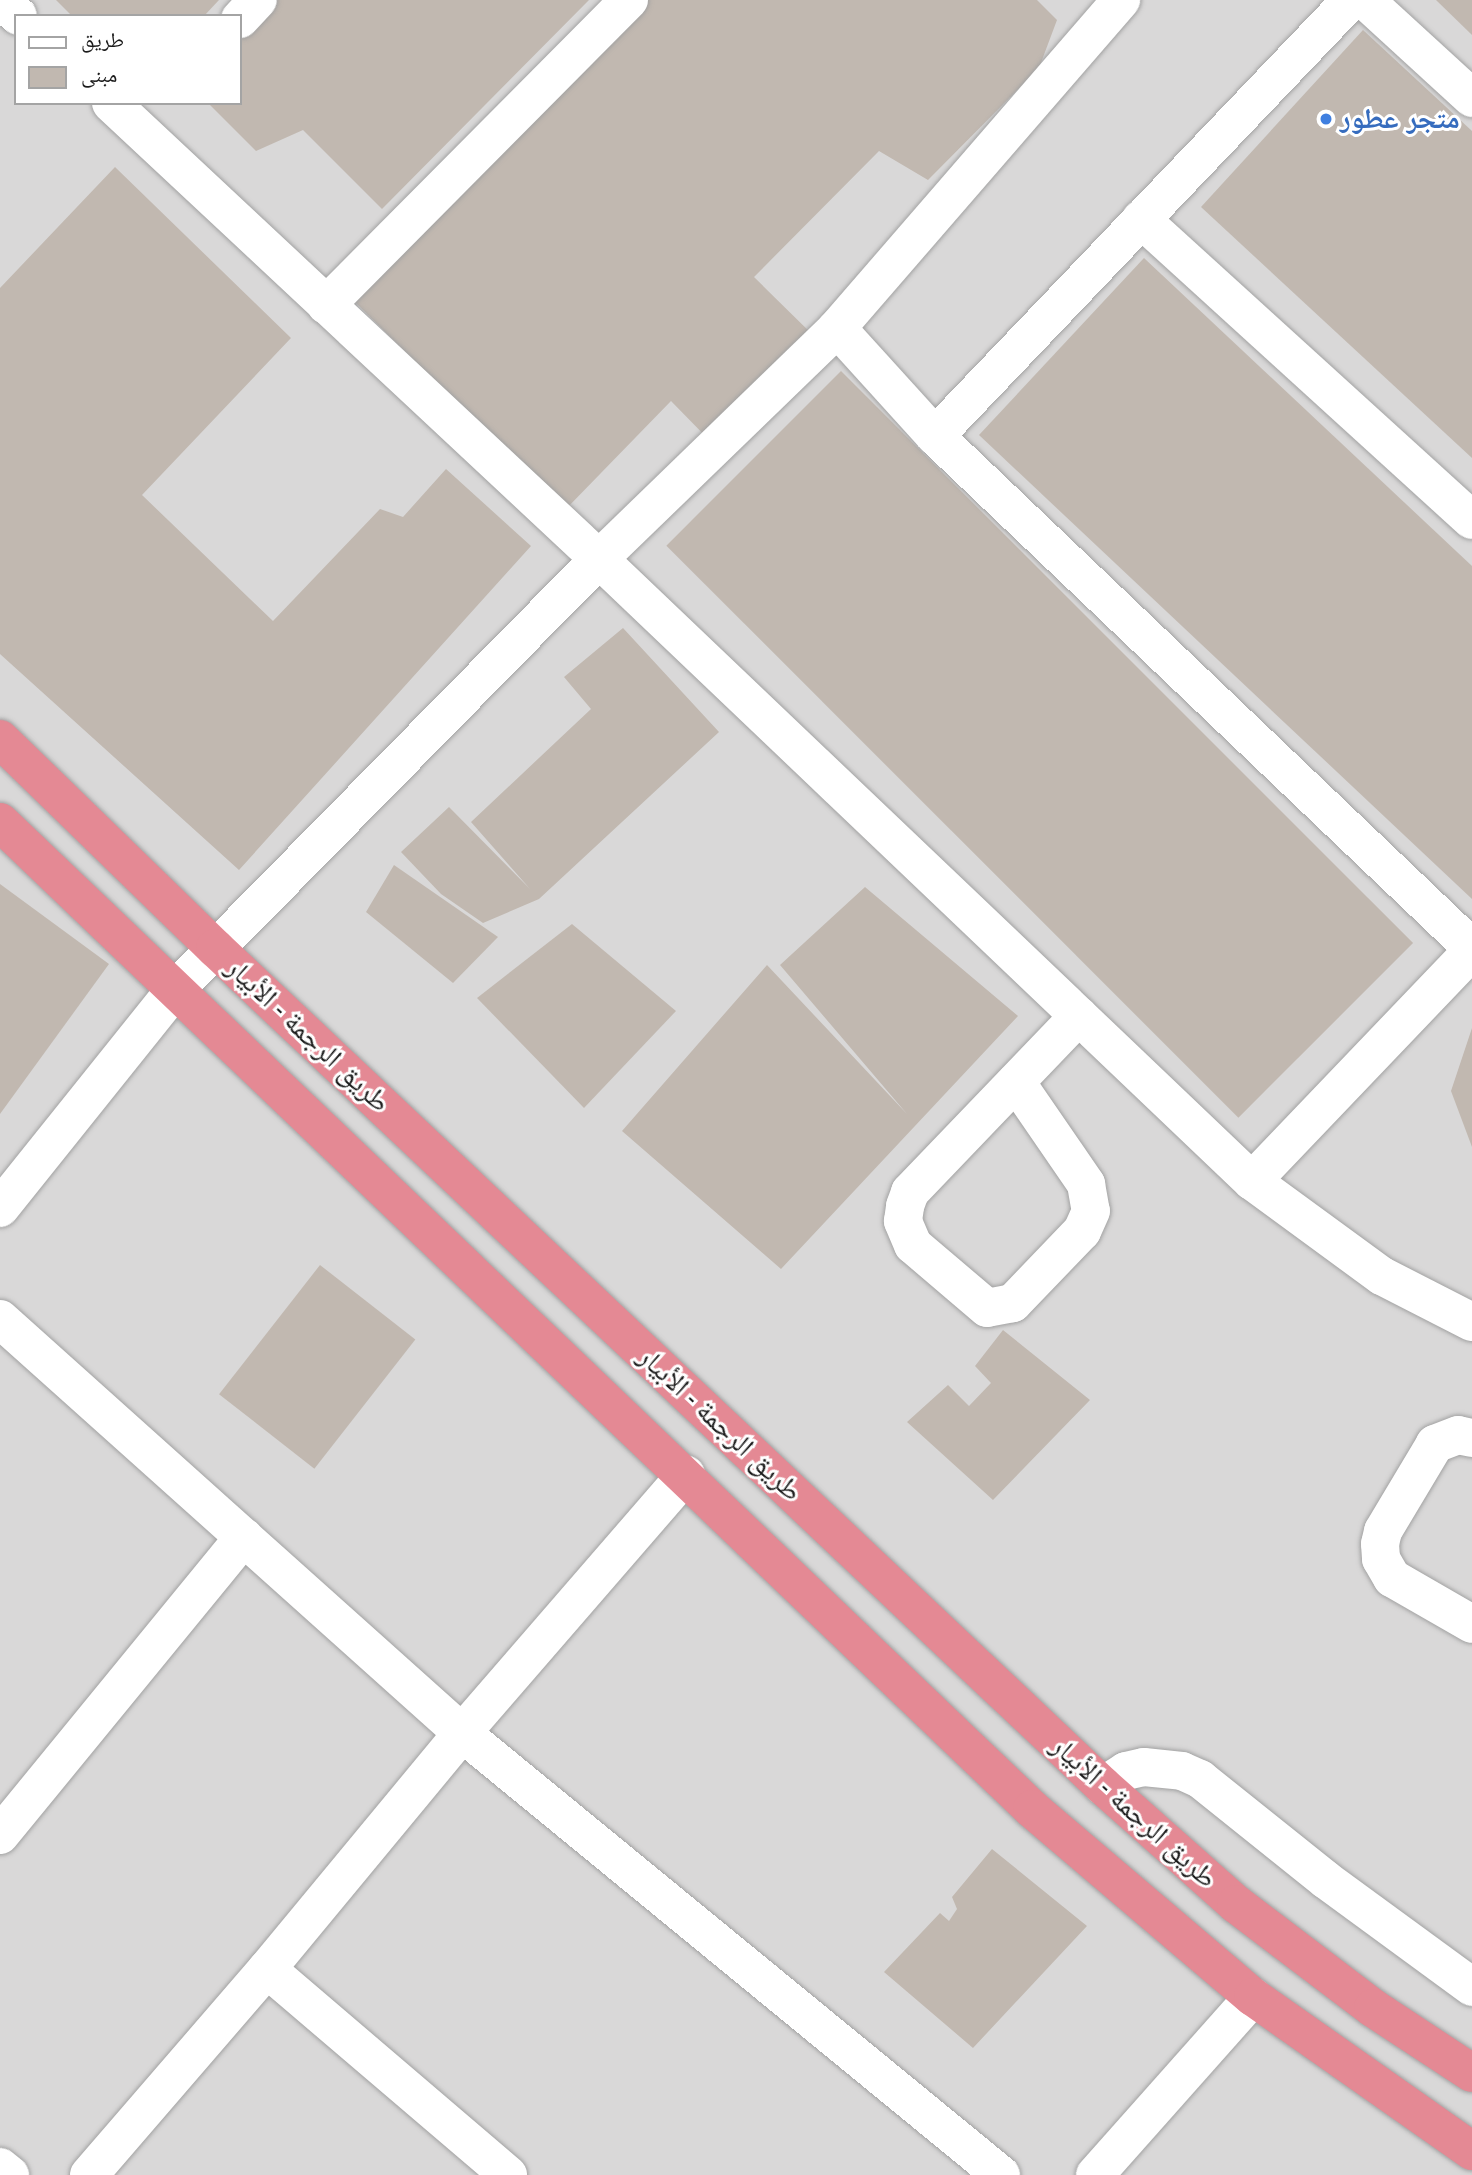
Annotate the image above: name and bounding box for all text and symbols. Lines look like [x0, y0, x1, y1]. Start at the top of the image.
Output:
legend [14, 14, 242, 105]
text: طريق [81, 25, 124, 55]
text: مبنى [81, 60, 117, 90]
place label: متجر عطور [1340, 102, 1460, 136]
marker: متجر عطور [1318, 111, 1334, 127]
street label: طريق الرجمة - الأبيار [219, 951, 397, 1119]
street label: طريق الرجمة - الأبيار [631, 1340, 809, 1508]
street label: طريق الرجمة - الأبيار [1044, 1729, 1224, 1895]

